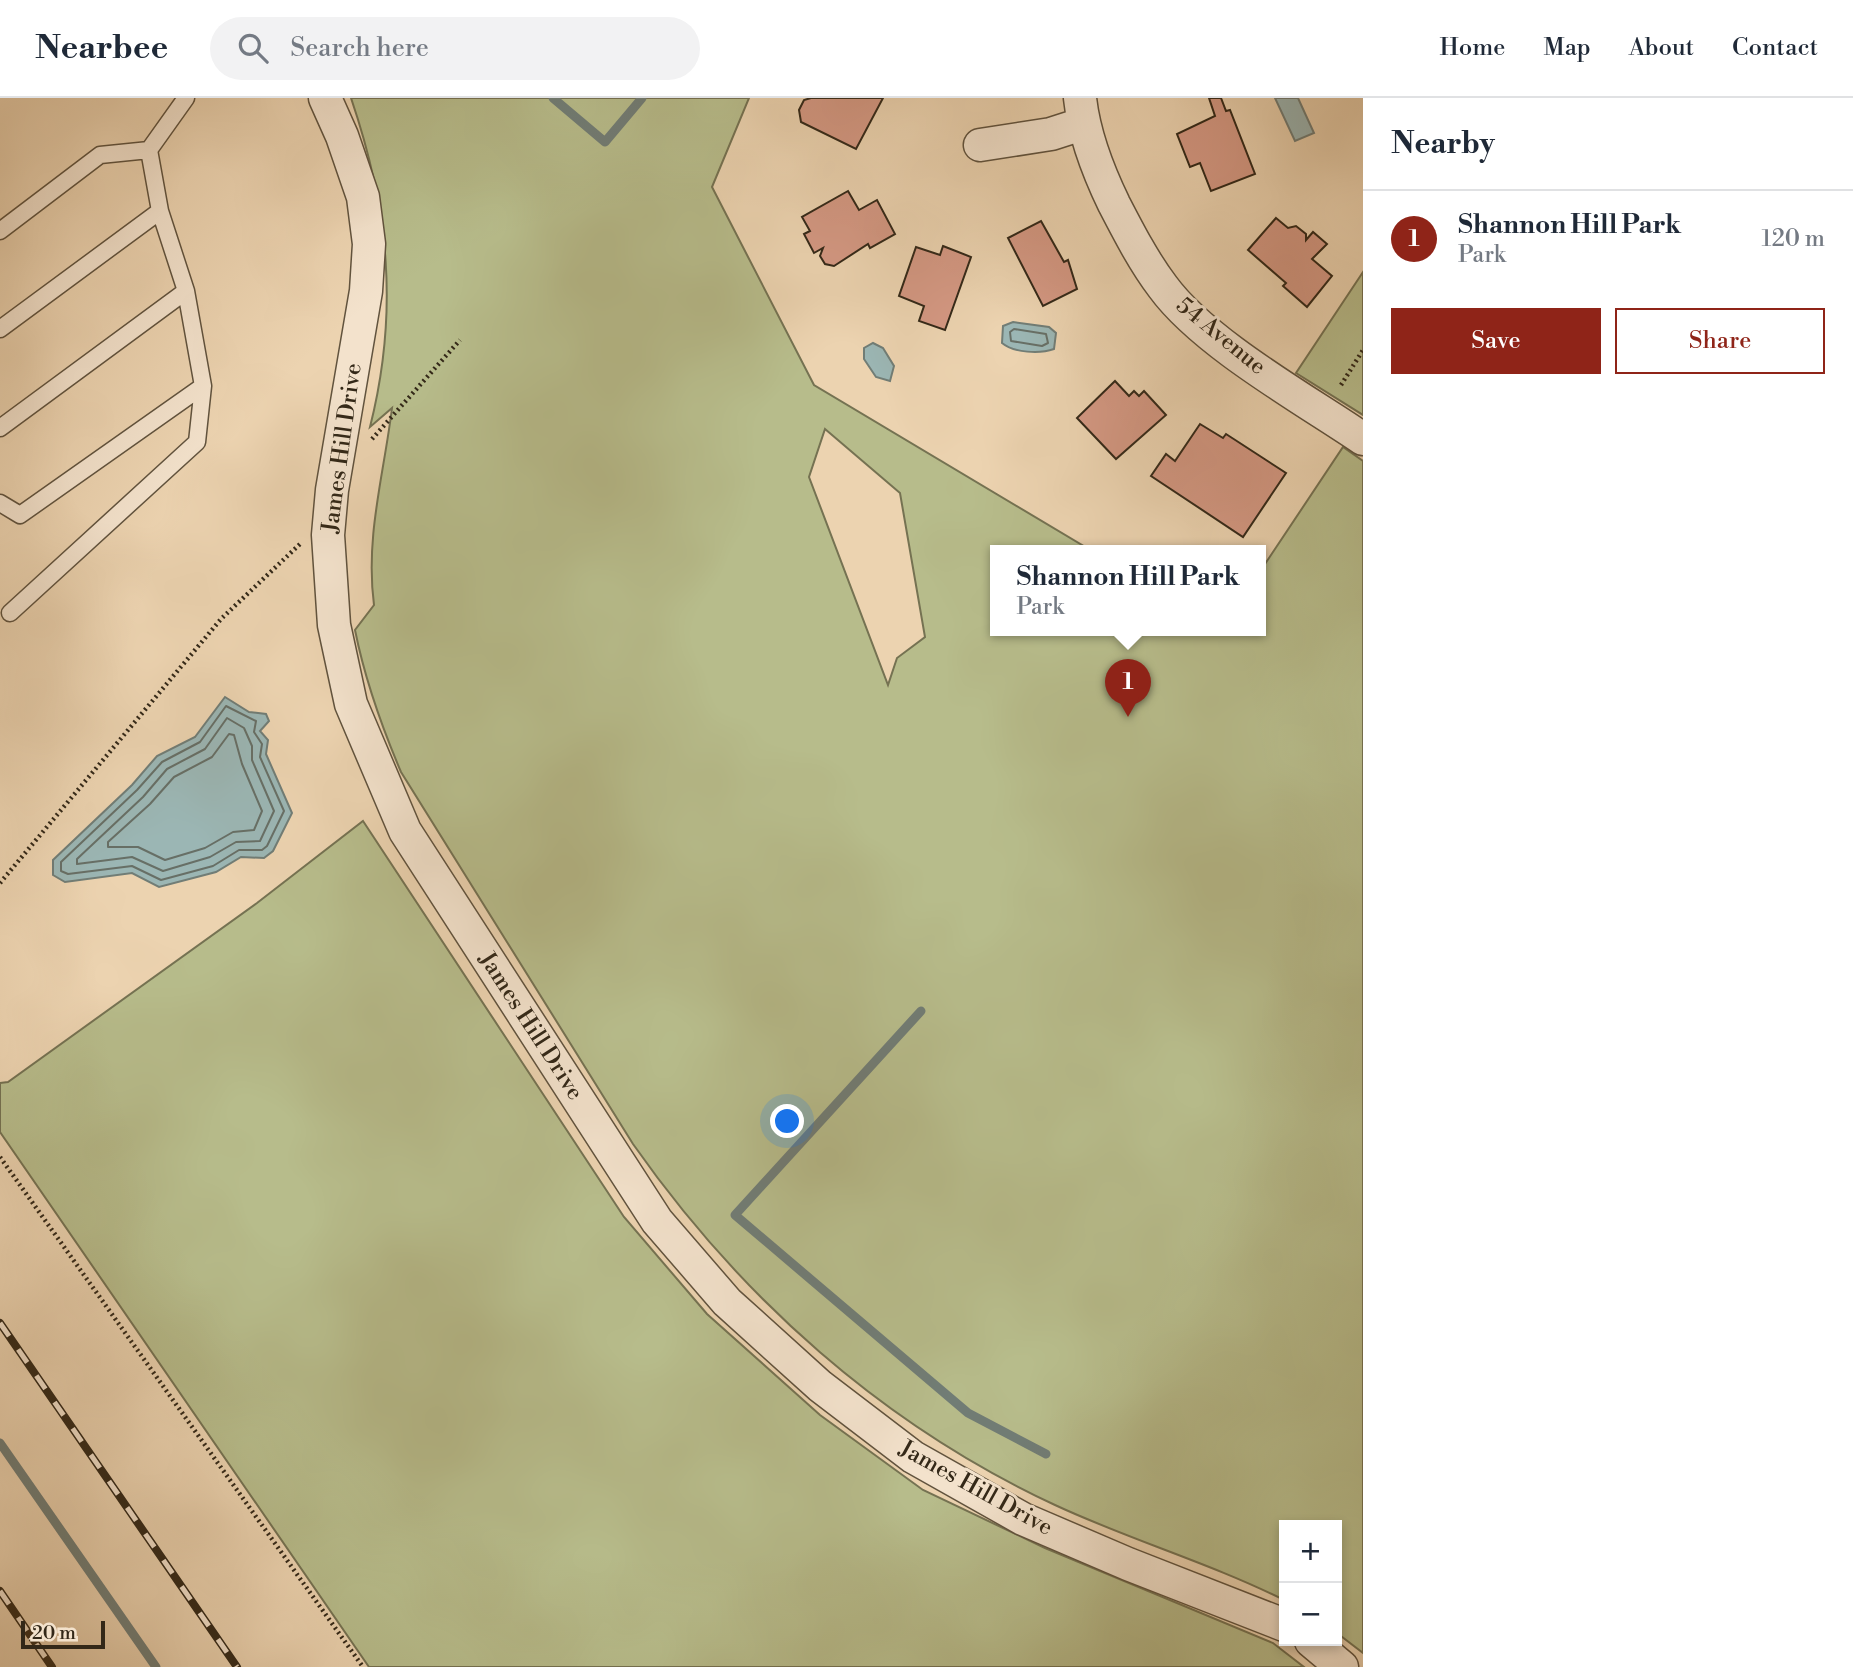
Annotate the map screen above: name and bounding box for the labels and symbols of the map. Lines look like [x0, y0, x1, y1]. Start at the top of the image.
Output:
street label: 54 Avenue [1170, 291, 1272, 381]
street label: James Hill Drive [316, 361, 368, 536]
pin: 1 [1105, 659, 1151, 717]
street label: James Hill Drive [472, 946, 589, 1105]
your location [770, 1104, 804, 1138]
street label: James Hill Drive [894, 1434, 1058, 1542]
scale bar [21, 1618, 105, 1650]

